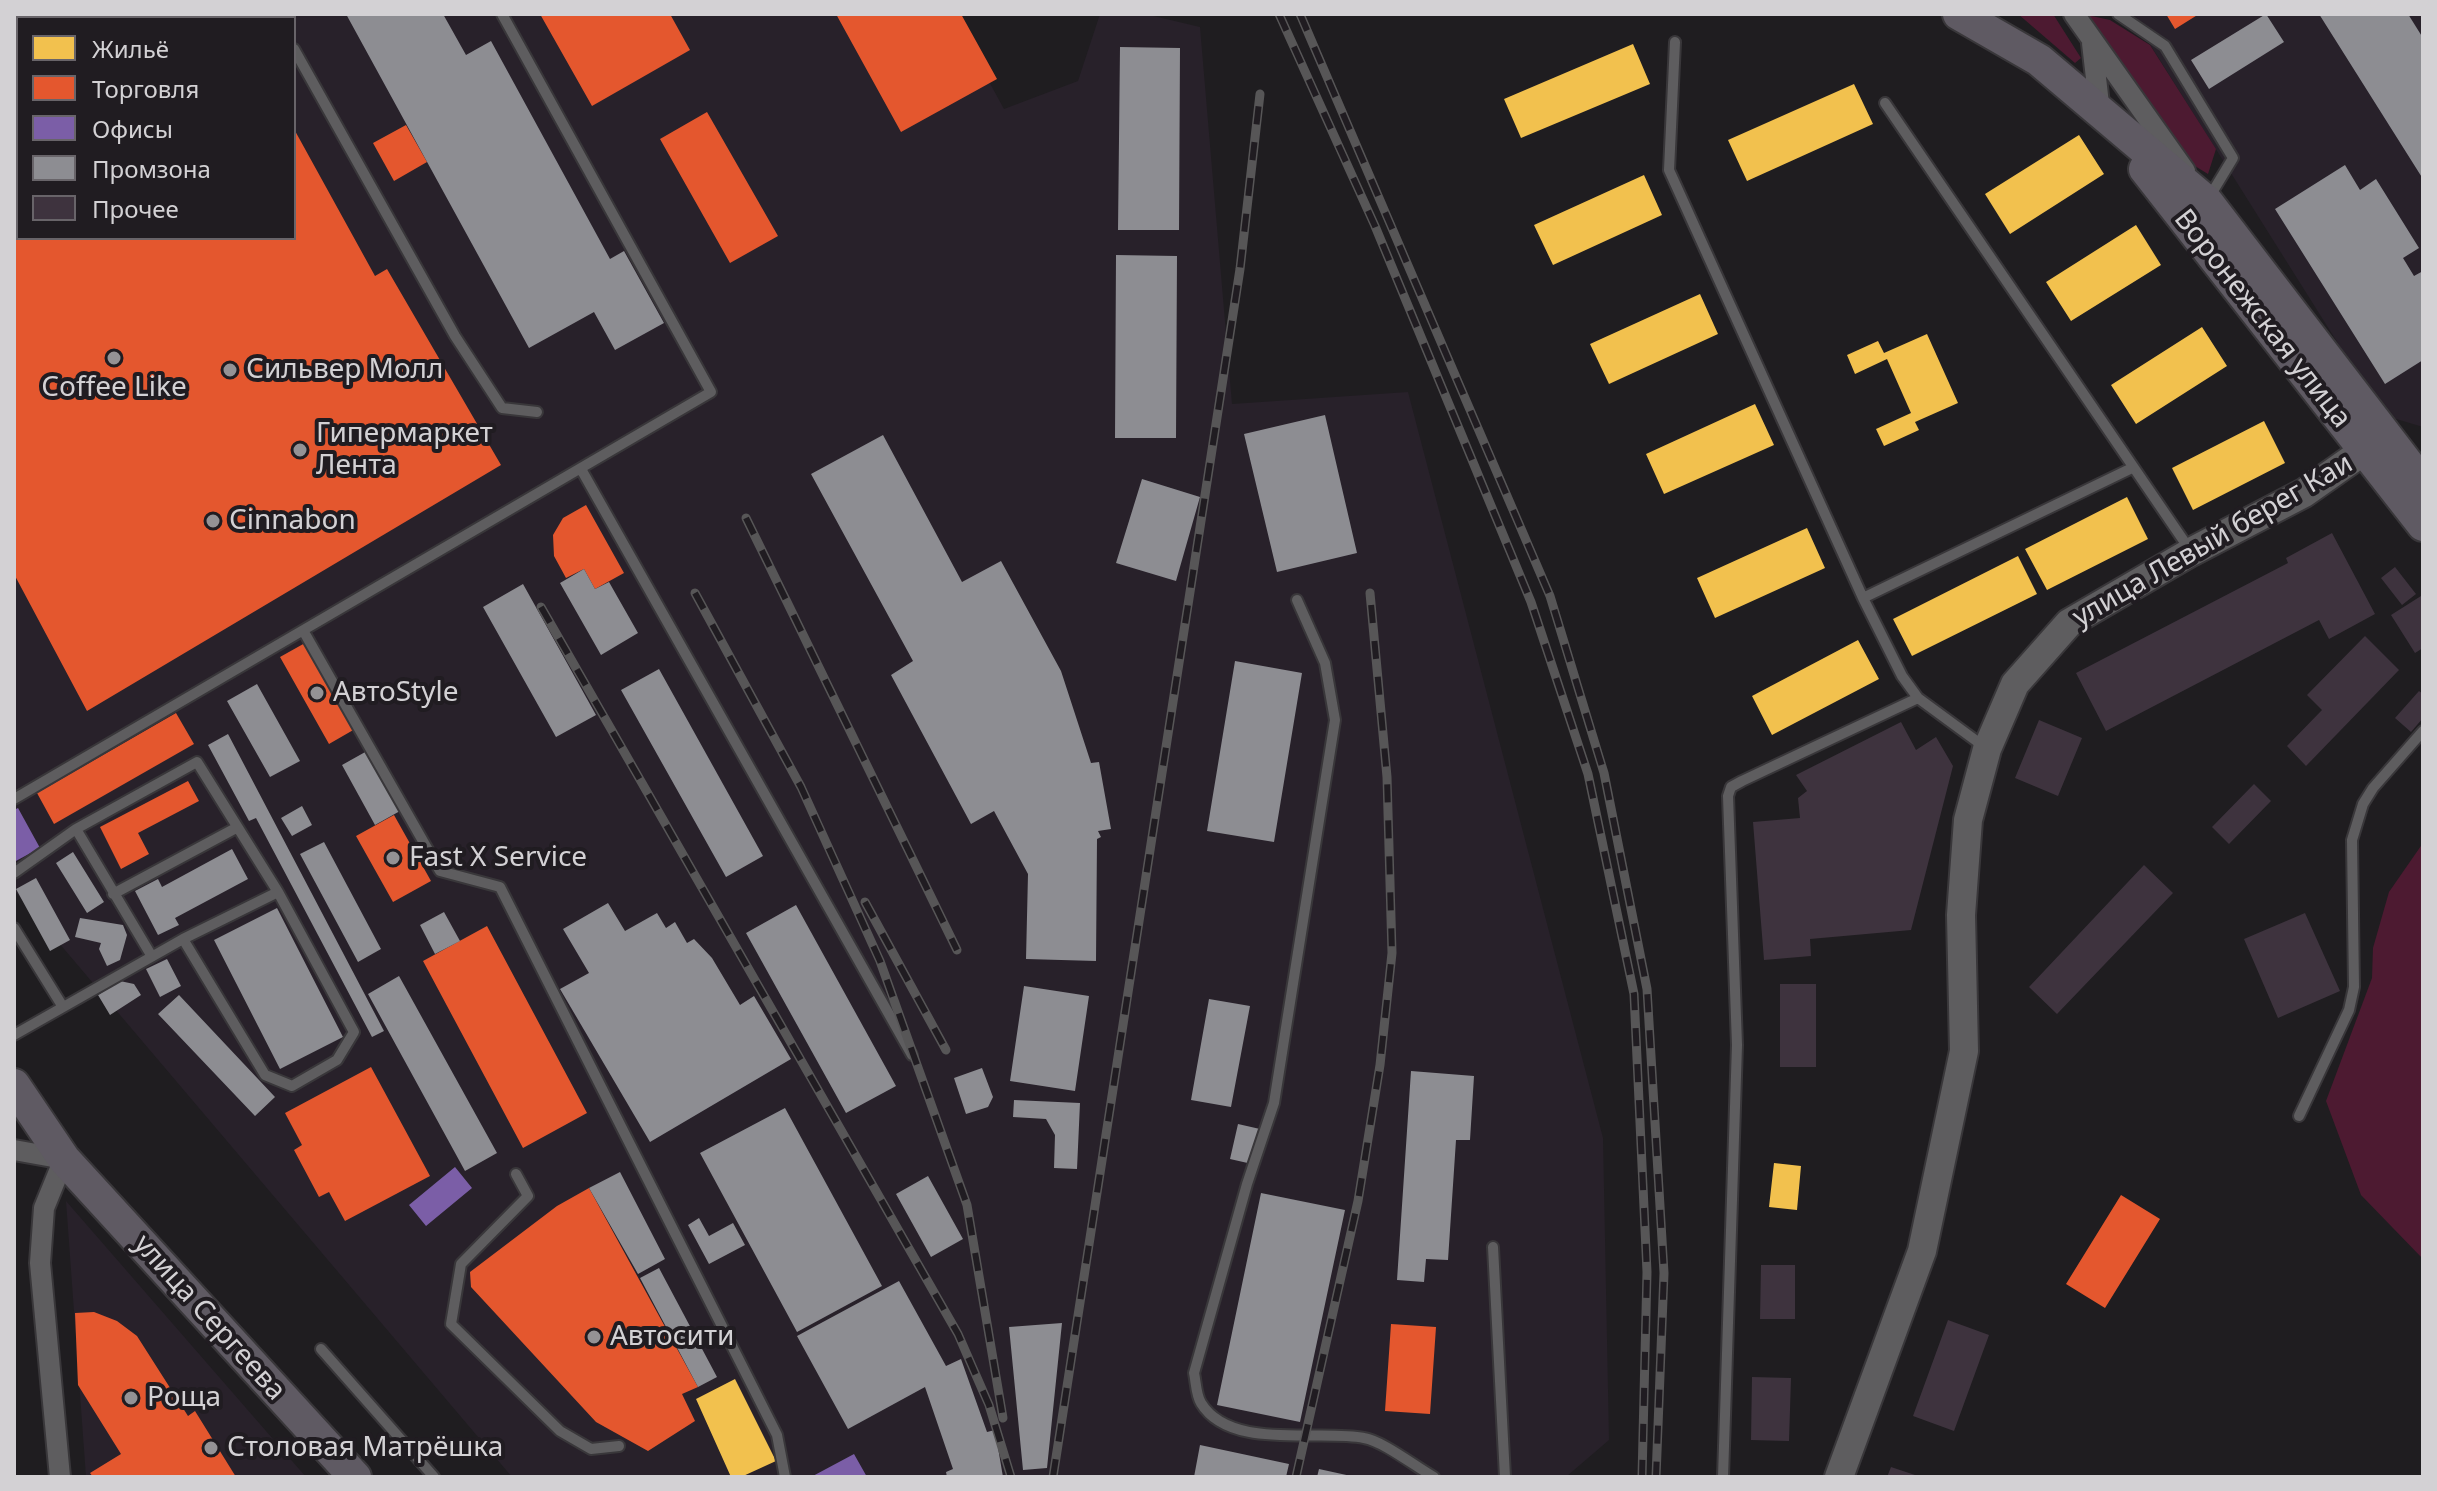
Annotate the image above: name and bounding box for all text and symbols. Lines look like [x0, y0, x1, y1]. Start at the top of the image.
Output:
legend [16, 16, 296, 240]
text: Жильё [92, 32, 169, 65]
text: Торговля [92, 72, 199, 105]
text: Офисы [92, 112, 173, 145]
text: Промзона [92, 152, 211, 185]
text: Прочее [92, 192, 179, 225]
street label: Воронежская улица [2166, 203, 2358, 435]
marker: Coffee Like [105, 349, 123, 367]
place label: Сильвер Молл [246, 353, 443, 387]
marker: Сильвер Молл [221, 361, 239, 379]
place label: Coffee Like [41, 371, 187, 405]
place label: Гипермаркет Лента [316, 417, 493, 483]
marker: Гипермаркет Лента [291, 441, 309, 459]
street label: улица Левый берег Каи [2067, 447, 2359, 635]
place label: Cinnabon [229, 504, 356, 538]
marker: Cinnabon [204, 512, 222, 530]
place label: АвтоStyle [333, 676, 459, 710]
marker: АвтоStyle [308, 684, 326, 702]
place label: Fast X Service [409, 841, 587, 875]
marker: Fast X Service [384, 849, 402, 867]
street label: улица Сергеева [126, 1228, 292, 1408]
place label: Автосити [610, 1320, 734, 1354]
marker: Автосити [585, 1328, 603, 1346]
place label: Роща [147, 1381, 221, 1415]
marker: Роща [122, 1389, 140, 1407]
place label: Столовая Матрёшка [227, 1431, 503, 1465]
marker: Столовая Матрёшка [202, 1439, 220, 1457]

